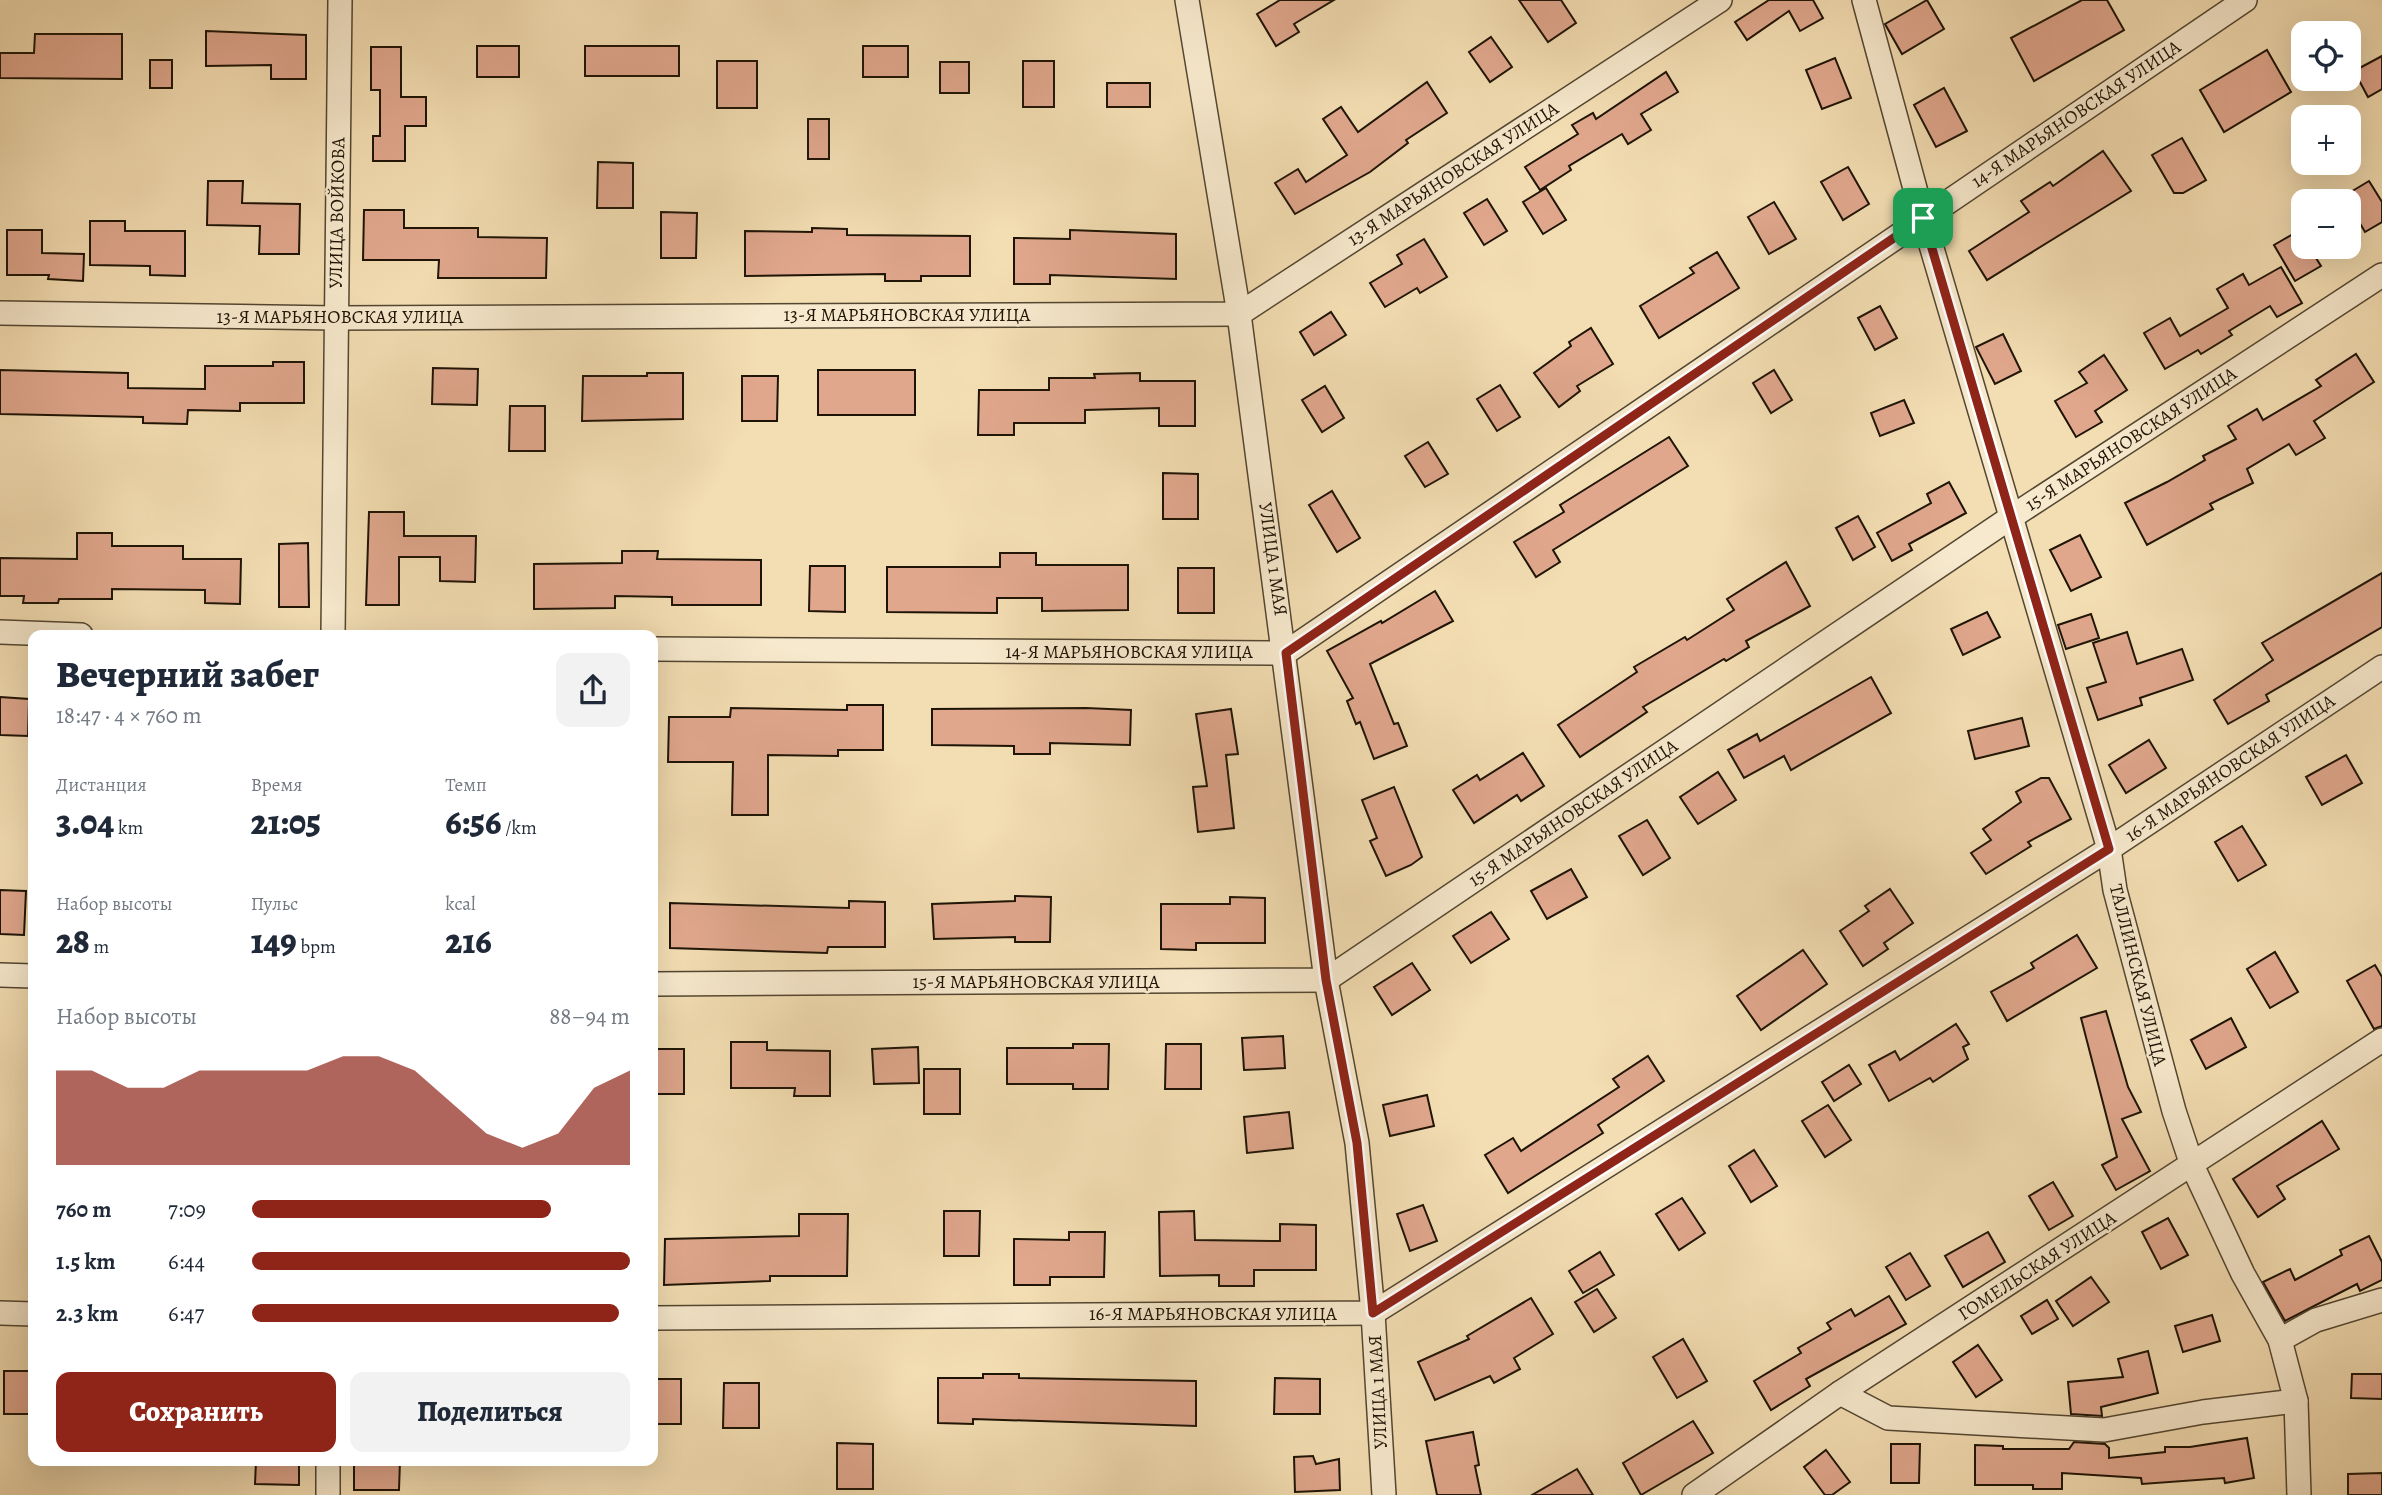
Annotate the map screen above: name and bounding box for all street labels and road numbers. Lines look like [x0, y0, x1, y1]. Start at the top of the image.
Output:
street label: 14-Я МАРЬЯНОВСКАЯ УЛИЦА [1966, 33, 2187, 194]
street label: 13-Я МАРЬЯНОВСКАЯ УЛИЦА [1342, 95, 1564, 252]
street label: УЛИЦА ВОЙКОВА [323, 136, 351, 289]
street label: 13-Я МАРЬЯНОВСКАЯ УЛИЦА [784, 302, 1031, 328]
street label: 13-Я МАРЬЯНОВСКАЯ УЛИЦА [217, 304, 464, 330]
street label: 15-Я МАРЬЯНОВСКАЯ УЛИЦА [2020, 360, 2242, 517]
street label: УЛИЦА 1 МАЯ [1252, 501, 1294, 617]
street label: 14-Я МАРЬЯНОВСКАЯ УЛИЦА [1005, 639, 1254, 665]
street label: 16-Я МАРЬЯНОВСКАЯ УЛИЦА [2120, 687, 2341, 848]
street label: 15-Я МАРЬЯНОВСКАЯ УЛИЦА [1463, 733, 1683, 893]
street label: ТАЛЛИНСКАЯ УЛИЦА [2103, 881, 2173, 1069]
street label: 15-Я МАРЬЯНОВСКАЯ УЛИЦА [912, 969, 1161, 995]
street label: ГОМЕЛЬСКАЯ УЛИЦА [1953, 1205, 2122, 1327]
street label: 16-Я МАРЬЯНОВСКАЯ УЛИЦА [1089, 1301, 1338, 1327]
street label: УЛИЦА 1 МАЯ [1362, 1334, 1394, 1450]

